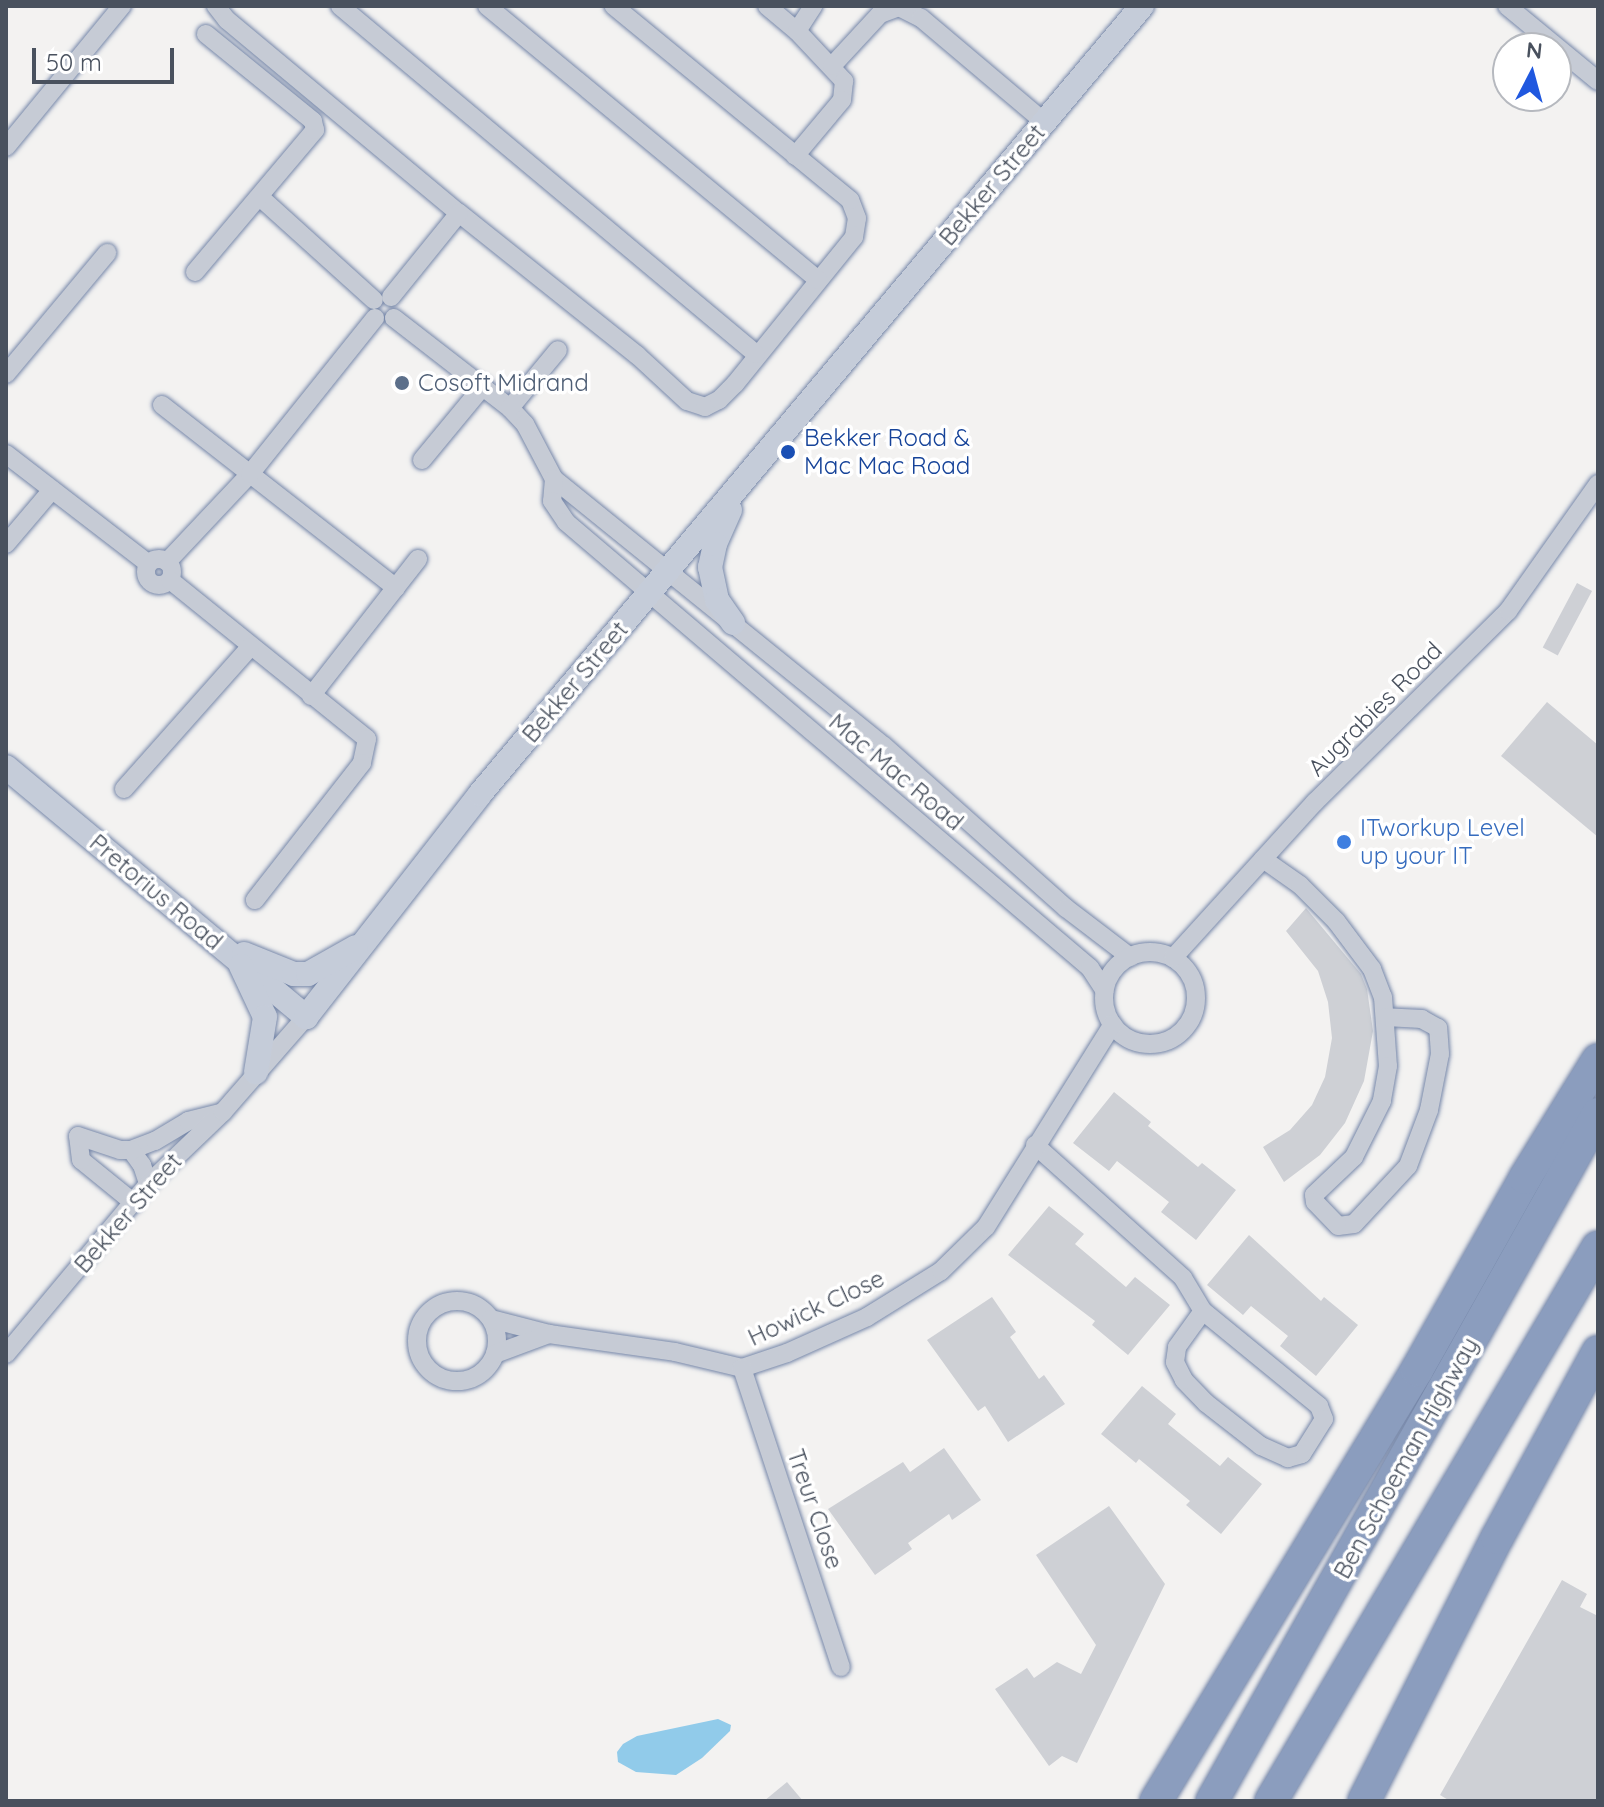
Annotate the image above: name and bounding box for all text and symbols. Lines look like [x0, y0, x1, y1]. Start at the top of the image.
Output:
scale bar [36, 32, 178, 82]
north arrow [1492, 32, 1572, 112]
text: N [1525, 35, 1544, 65]
text: 50 m [46, 47, 102, 77]
street label: Bekker Street [933, 119, 1051, 251]
place label: Cosoft Midrand [418, 369, 589, 397]
marker: Cosoft Midrand [393, 374, 411, 392]
place label: Bekker Road & Mac Mac Road [804, 424, 970, 480]
marker: Bekker Road & Mac Mac Road [779, 443, 797, 461]
street label: Bekker Street [516, 616, 634, 748]
street label: Augrabies Road [1302, 636, 1448, 782]
street label: Mac Mac Road [823, 708, 969, 836]
place label: ITworkup Level up your IT [1360, 814, 1525, 870]
street label: Pretorius Road [84, 828, 228, 956]
marker: ITworkup Level up your IT [1335, 833, 1353, 851]
street label: Bekker Street [68, 1147, 188, 1279]
street label: Howick Close [743, 1264, 889, 1352]
street label: Ben Schoeman Highway [1328, 1332, 1484, 1584]
street label: Treur Close [781, 1445, 849, 1573]

